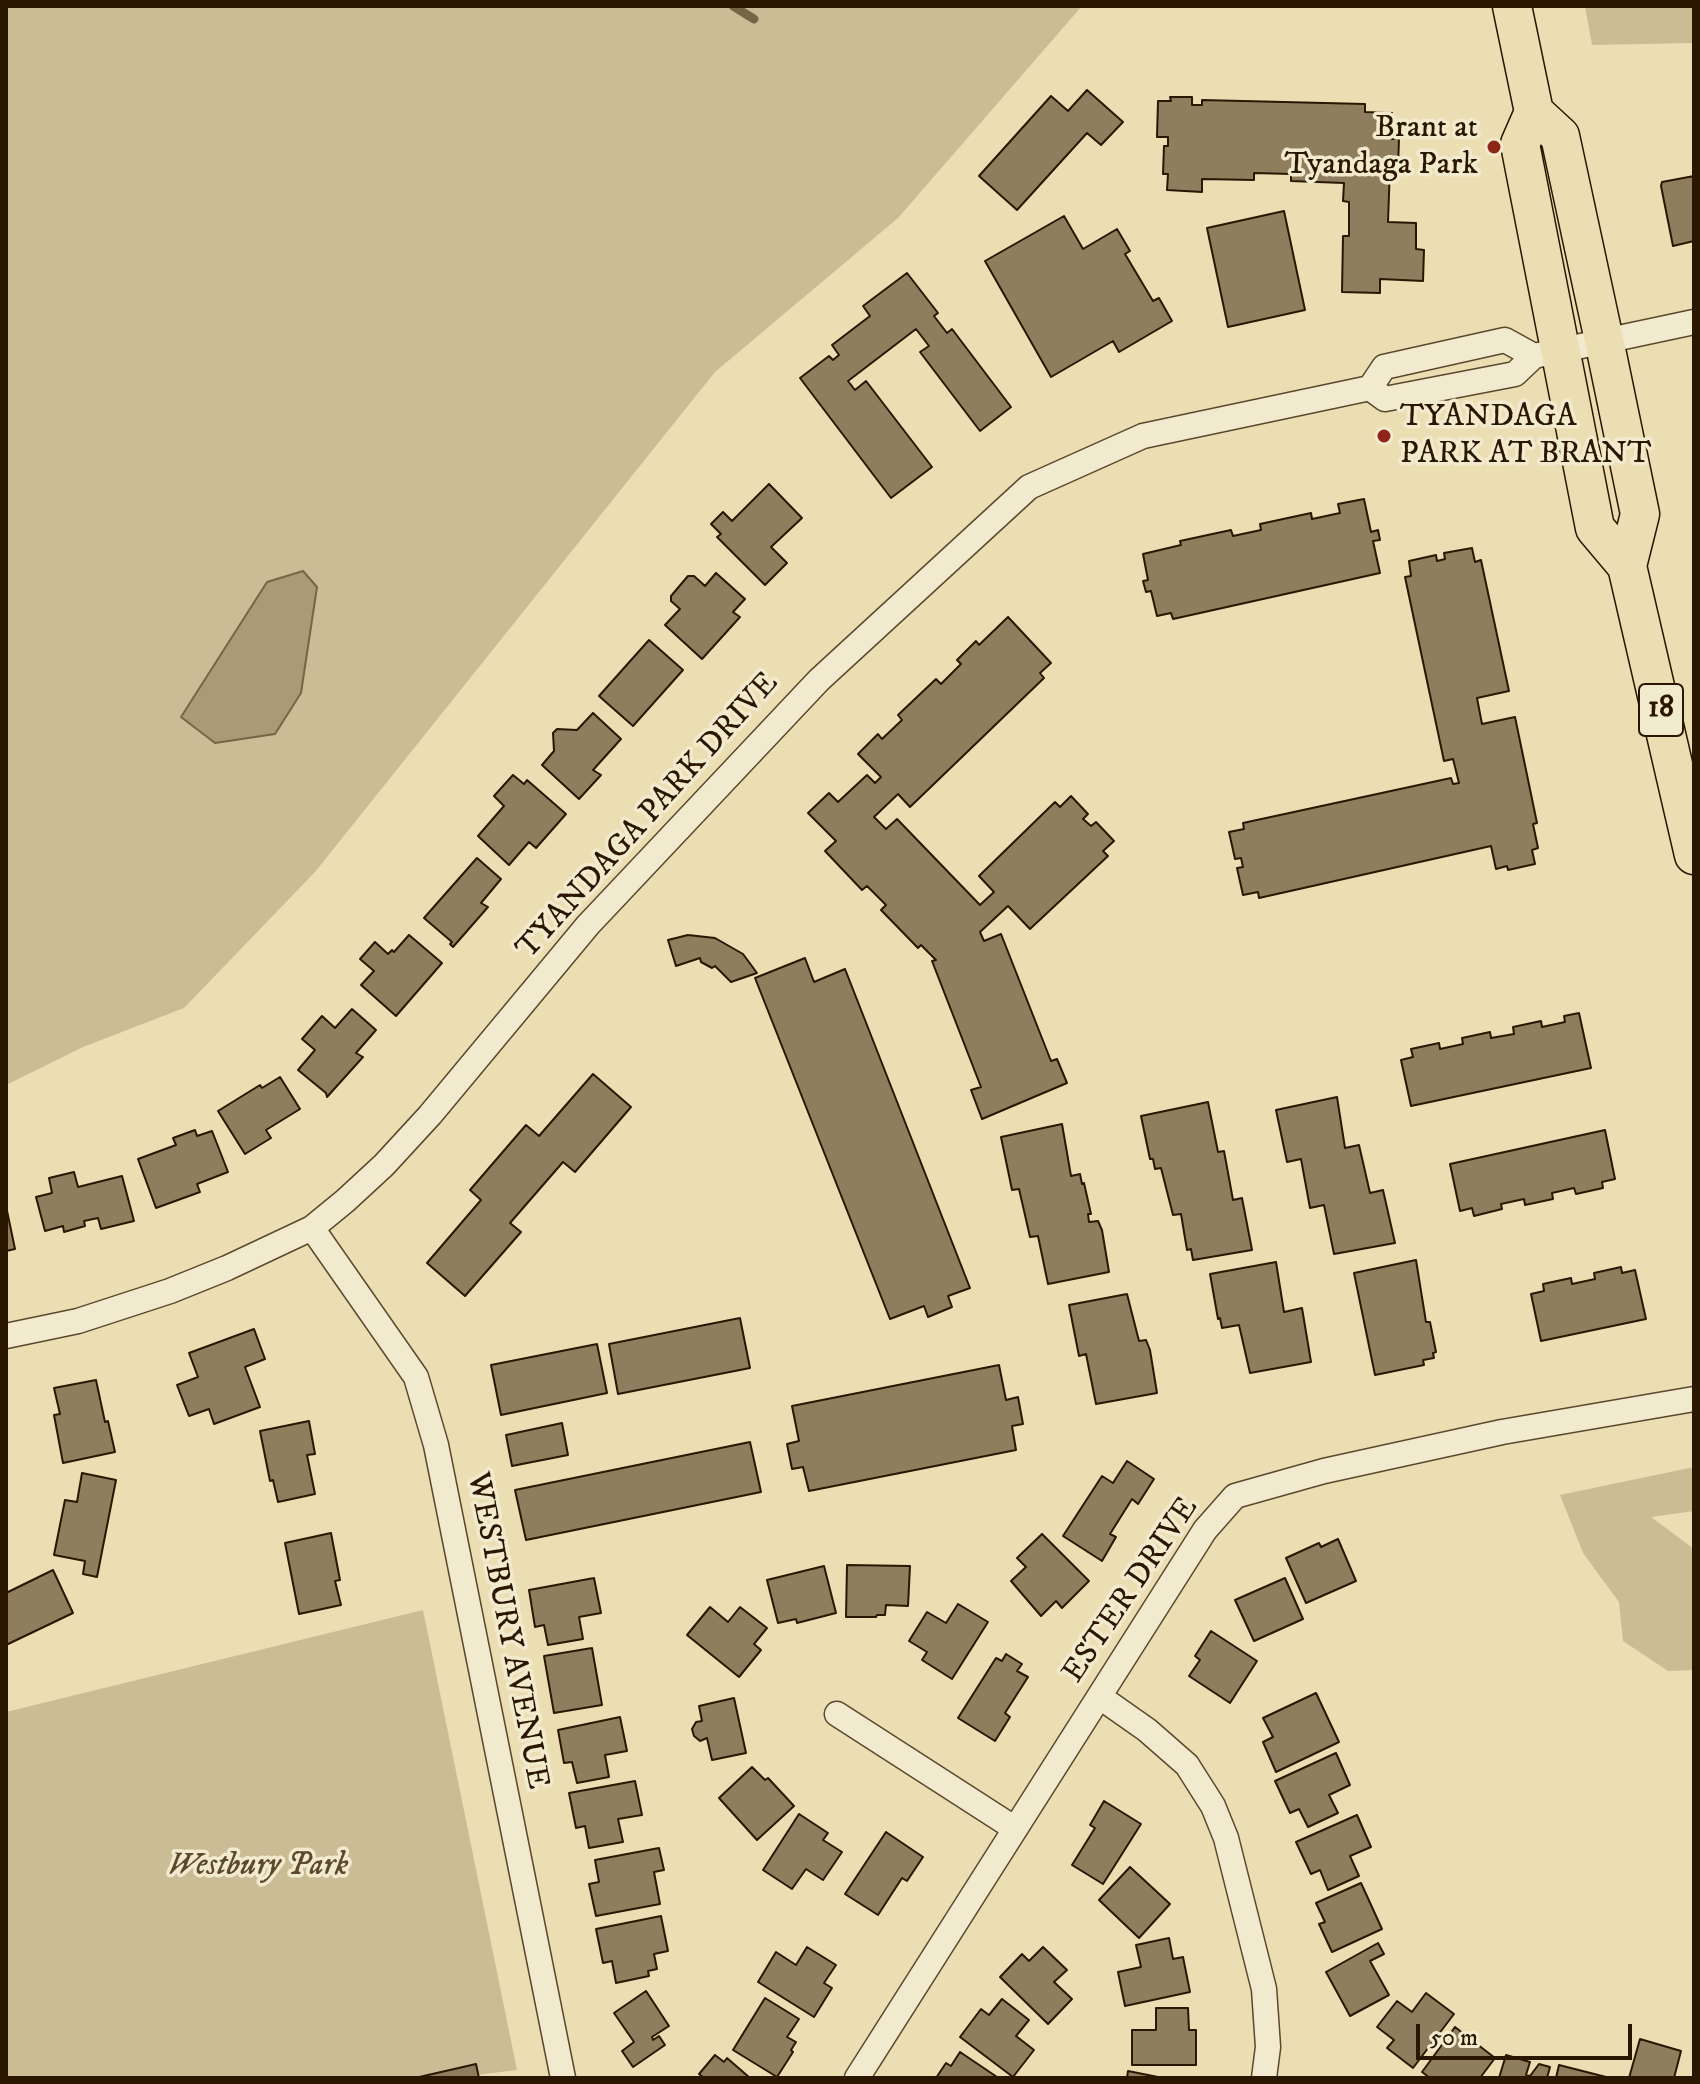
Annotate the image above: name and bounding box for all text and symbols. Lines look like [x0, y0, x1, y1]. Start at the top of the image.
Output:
place label: Brant at Tyandaga Park [1285, 110, 1478, 185]
marker: Brant at Tyandaga Park [1485, 138, 1503, 156]
place label: TYANDAGA PARK AT BRANT [1400, 399, 1652, 474]
marker: TYANDAGA PARK AT BRANT [1375, 427, 1393, 445]
street label: TYANDAGA PARK DRIVE [510, 666, 788, 968]
road number: 18 [1639, 684, 1683, 736]
street label: WESTBURY AVENUE [456, 1469, 556, 1793]
street label: ESTER DRIVE [1056, 1491, 1208, 1691]
park label: Westbury Park [168, 1848, 348, 1886]
scale bar [1420, 2008, 1636, 2058]
text: 50 m [1430, 2023, 1478, 2053]

